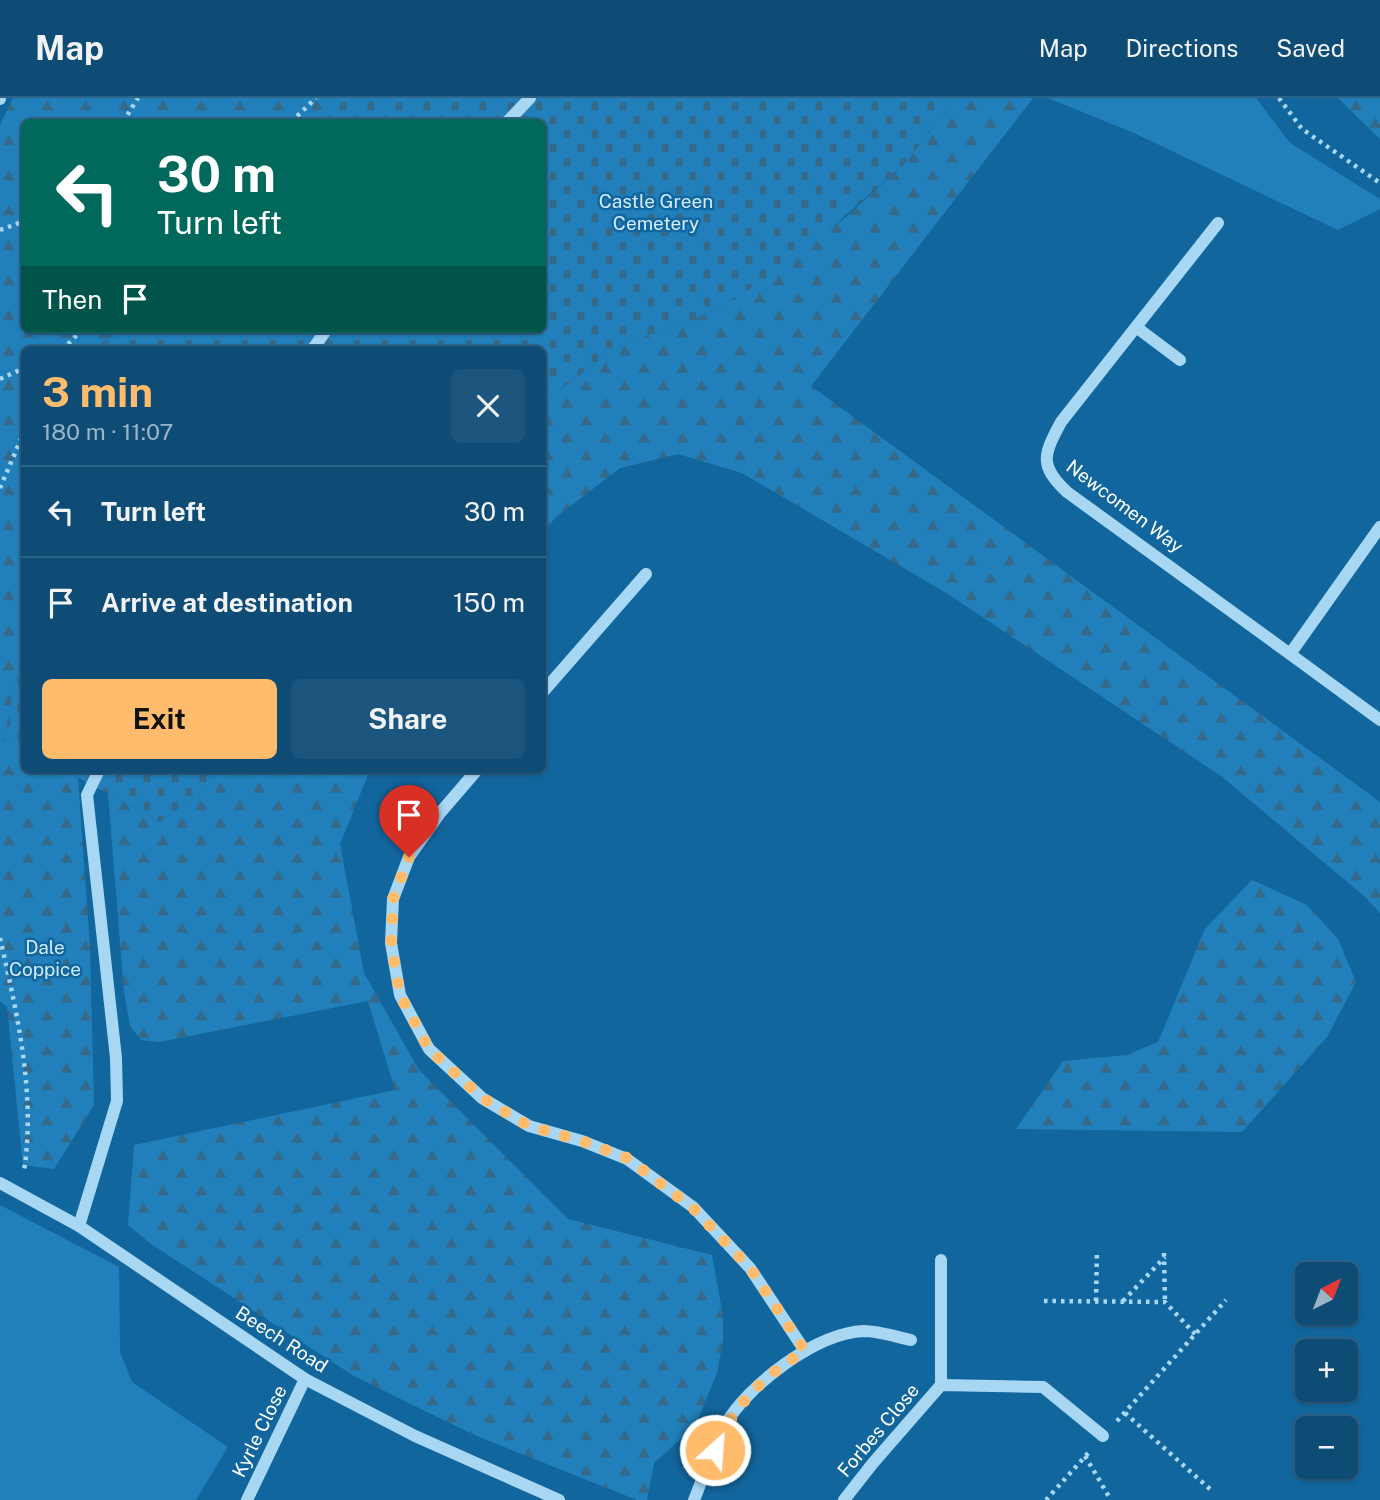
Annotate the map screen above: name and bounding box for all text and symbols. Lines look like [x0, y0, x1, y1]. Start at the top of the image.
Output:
text: Map [35, 29, 104, 67]
text: Map [1039, 34, 1088, 62]
text: Directions [1126, 34, 1238, 62]
text: Saved [1276, 34, 1345, 62]
text: 30 m [157, 145, 276, 203]
icon: left [42, 147, 133, 238]
park label: Castle Green Cemetery [599, 190, 713, 234]
text: Turn left [157, 204, 282, 241]
icon: arrive [116, 280, 154, 318]
text: Then [42, 284, 102, 315]
text: 3 min [42, 367, 153, 416]
button: close [451, 369, 525, 443]
text: 180 m · 11:07 [42, 418, 173, 445]
street label: Newcomen Way [1062, 455, 1188, 557]
icon: left [42, 493, 80, 531]
text: Turn left [101, 496, 206, 527]
text: 30 m [464, 496, 525, 527]
icon: arrive [42, 584, 80, 622]
text: Arrive at destination [101, 587, 353, 618]
text: 150 m [453, 587, 525, 618]
button: Exit [42, 679, 277, 759]
button: Share [291, 679, 525, 759]
pin [379, 785, 439, 857]
icon: arrive [390, 796, 428, 834]
park label: Dale Coppice [9, 936, 81, 980]
north arrow [1295, 1262, 1358, 1325]
map controls [1295, 1262, 1358, 1479]
street label: Beech Road [232, 1301, 332, 1377]
button: + [1295, 1339, 1358, 1402]
street label: Forbes Close [833, 1379, 923, 1481]
street label: Kyrle Close [227, 1381, 291, 1481]
position arrow [678, 1413, 752, 1487]
button: − [1295, 1416, 1358, 1479]

